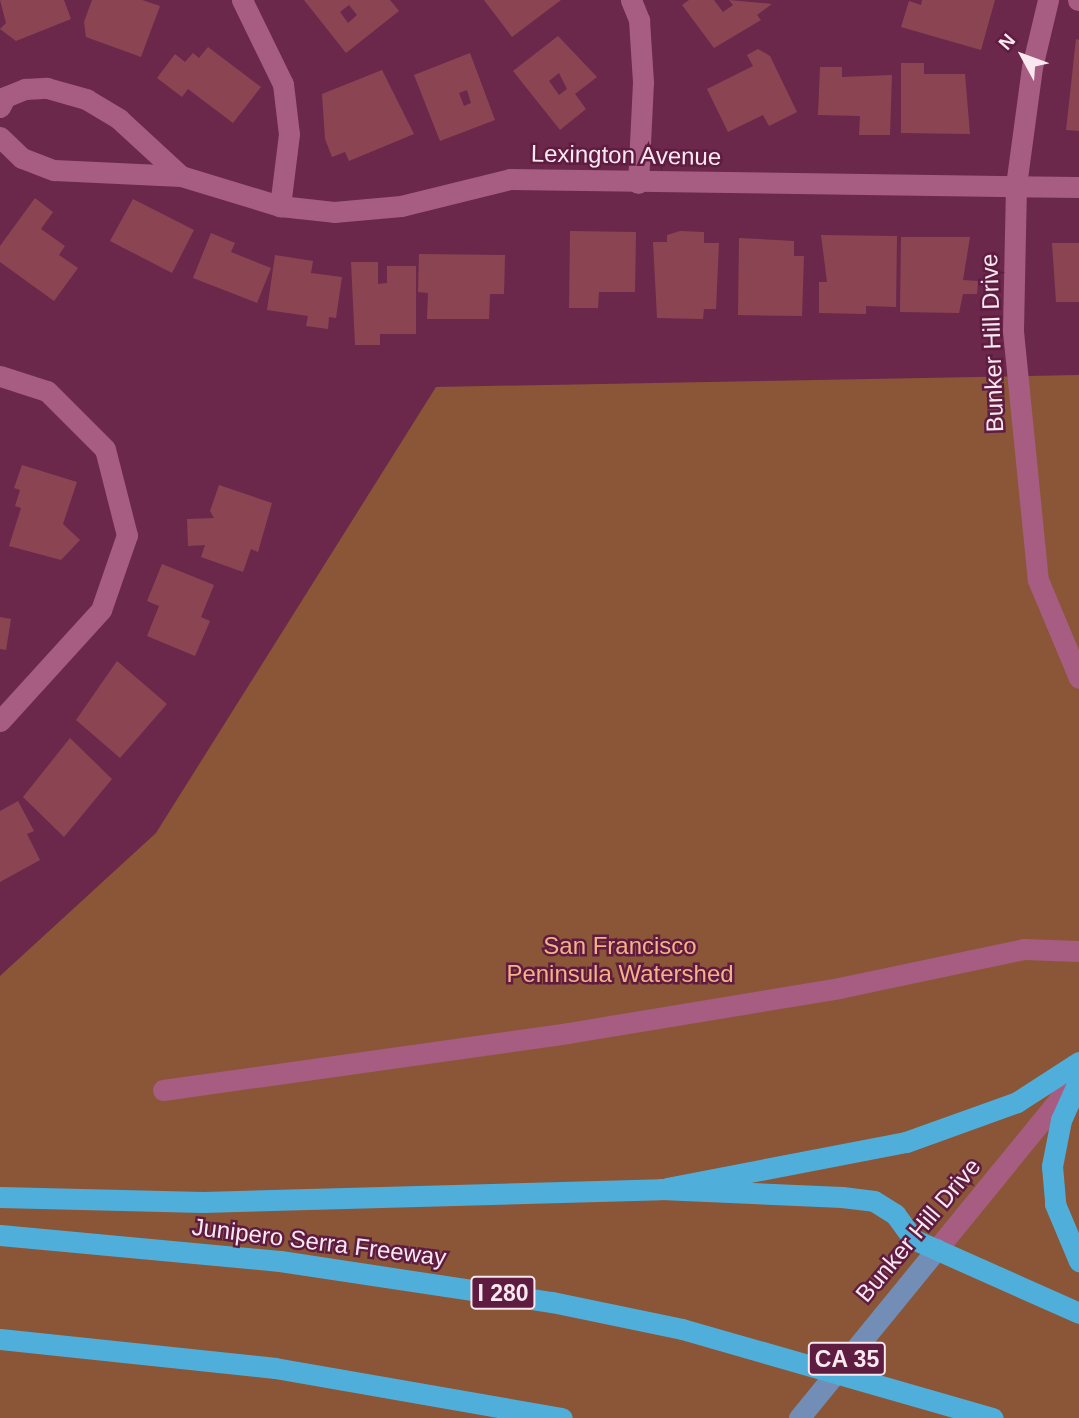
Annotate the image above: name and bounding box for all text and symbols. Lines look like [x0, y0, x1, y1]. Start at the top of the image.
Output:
north arrow [988, 21, 1058, 91]
text: N [994, 30, 1019, 54]
street label: Lexington Avenue [530, 139, 722, 171]
street label: Bunker Hill Drive [974, 253, 1010, 433]
park label: San Francisco Peninsula Watershed [506, 932, 734, 988]
street label: Bunker Hill Drive [850, 1152, 986, 1308]
street label: Junipero Serra Freeway [190, 1212, 448, 1272]
road number: I 280 [470, 1274, 536, 1312]
road number: CA 35 [807, 1340, 887, 1378]

